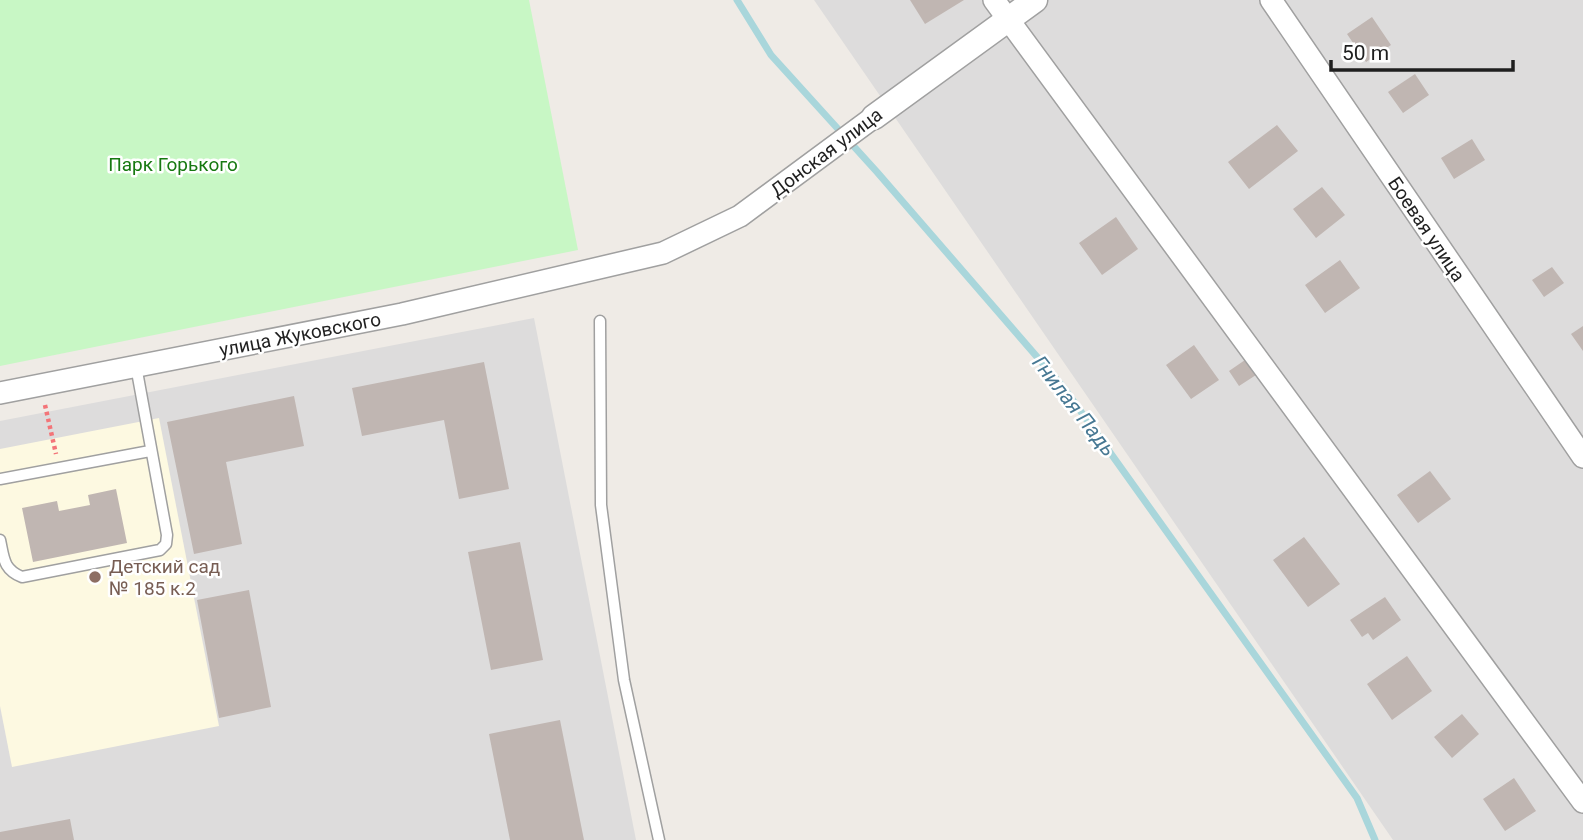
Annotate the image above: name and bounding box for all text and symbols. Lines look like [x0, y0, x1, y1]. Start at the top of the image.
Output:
scale bar [1331, 28, 1513, 72]
text: 50 m [1342, 41, 1389, 65]
street label: Донская улица [766, 103, 887, 202]
park label: Парк Горького [108, 153, 238, 176]
street label: Боевая улица [1383, 173, 1470, 286]
street label: улица Жуковского [217, 308, 383, 361]
water label: Гнилая Падь [1027, 351, 1121, 461]
place label: Детский сад № 185 к.2 [109, 555, 220, 600]
marker: Детский сад № 185 к.2 [87, 569, 103, 585]

